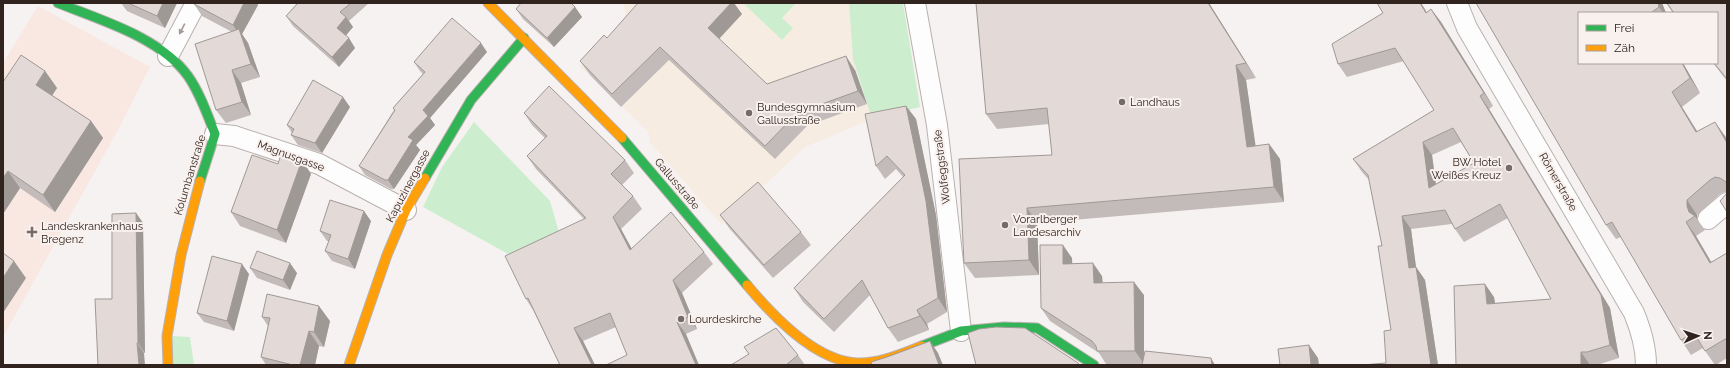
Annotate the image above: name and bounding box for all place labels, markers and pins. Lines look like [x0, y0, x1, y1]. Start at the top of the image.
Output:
place label: Landhaus [1130, 96, 1180, 109]
marker: Landhaus [1117, 97, 1127, 107]
place label: Bundesgymnasium Gallusstraße [757, 101, 856, 127]
marker: Bundesgymnasium Gallusstraße [744, 108, 754, 118]
place label: BW Hotel Weißes Kreuz [1432, 156, 1502, 182]
marker: BW Hotel Weißes Kreuz [1504, 163, 1514, 173]
place label: Vorarlberger Landesarchiv [1013, 213, 1081, 239]
place label: Landeskrankenhaus Bregenz [41, 220, 143, 246]
marker: Vorarlberger Landesarchiv [1000, 220, 1010, 230]
marker: Landeskrankenhaus Bregenz [26, 226, 38, 238]
place label: Lourdeskirche [689, 313, 762, 326]
marker: Lourdeskirche [676, 314, 686, 324]

